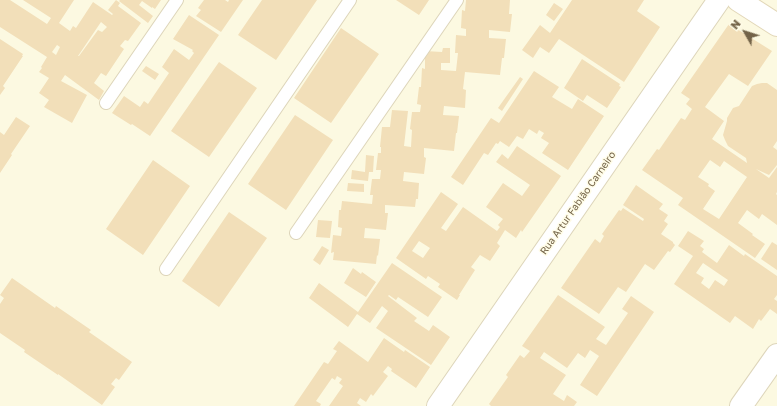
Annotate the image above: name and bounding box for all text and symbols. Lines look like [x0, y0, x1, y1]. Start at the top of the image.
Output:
north arrow [725, 12, 765, 52]
text: N [728, 17, 743, 31]
street label: Rua Artur Fabião Carneiro [538, 149, 618, 257]

